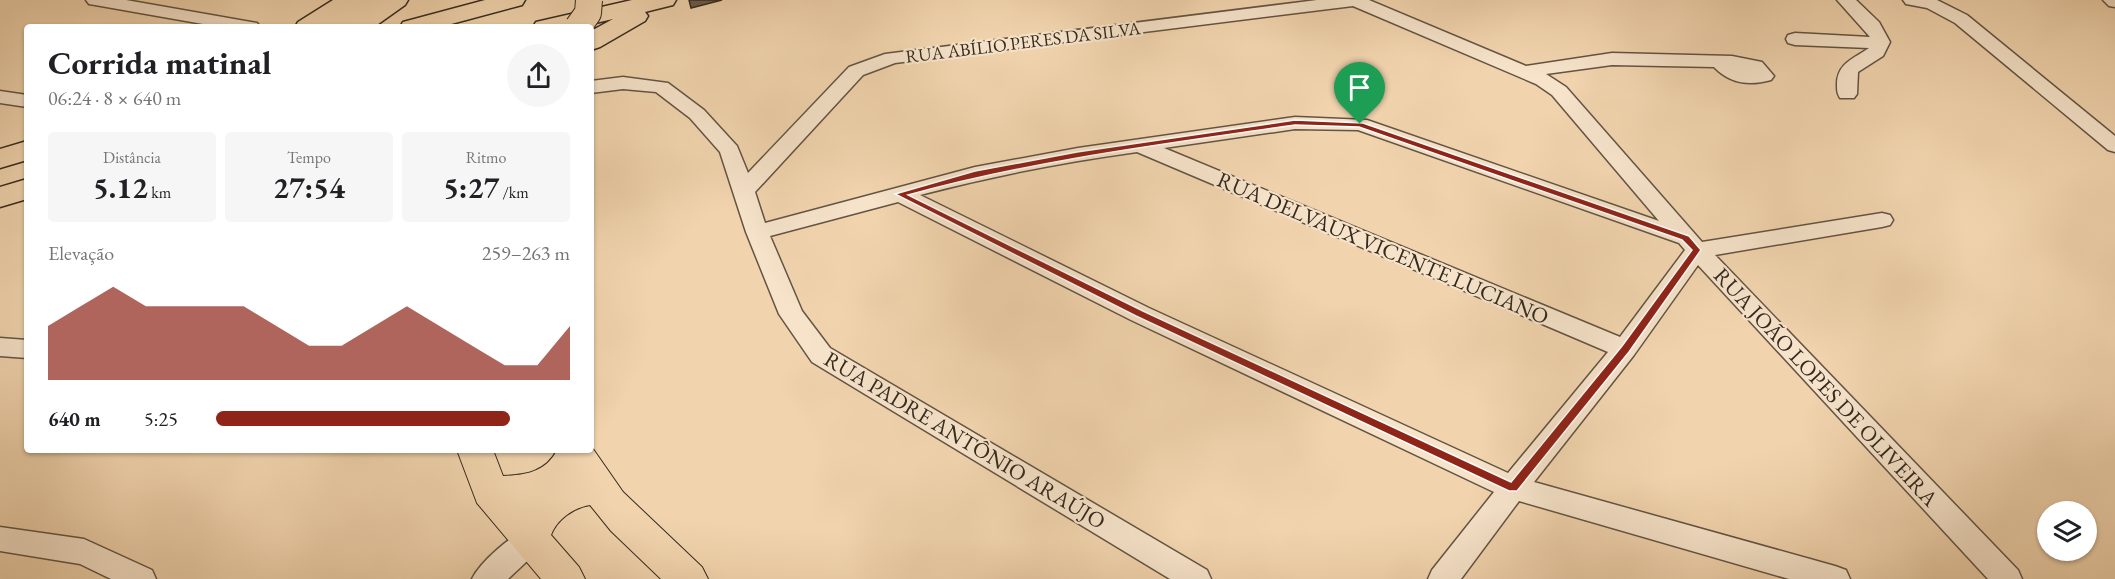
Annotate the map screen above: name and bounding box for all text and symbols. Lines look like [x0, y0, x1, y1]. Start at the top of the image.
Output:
street label: RUA ABÍLIO PERES DA SILVA [904, 16, 1142, 68]
text: Corrida matinal [48, 41, 271, 84]
button: share [507, 44, 570, 107]
pin [1334, 62, 1385, 124]
icon: arrive [1343, 71, 1376, 104]
text: 06:24 · 8 × 640 m [48, 85, 181, 111]
text: Distância [103, 147, 161, 168]
text: Tempo [287, 147, 331, 168]
text: Ritmo [466, 147, 506, 168]
street label: RUA DELVAUX VICENTE LUCIANO [1213, 165, 1553, 331]
text: 5.12 [93, 168, 148, 207]
text: 27:54 [273, 168, 345, 207]
text: 5:27 [443, 168, 499, 207]
text: km [148, 182, 171, 203]
text: /km [499, 182, 529, 203]
text: Elevação [48, 240, 114, 266]
text: 259–263 m [482, 240, 570, 266]
street label: RUA JOÃO LOPES DE OLIVEIRA [1707, 261, 1945, 513]
street label: RUA PADRE ANTÔNIO ARAÚJO [819, 344, 1111, 536]
text: 640 m [48, 406, 101, 432]
text: 5:25 [144, 406, 178, 432]
map controls [2037, 501, 2097, 561]
button: layers [2037, 501, 2097, 561]

